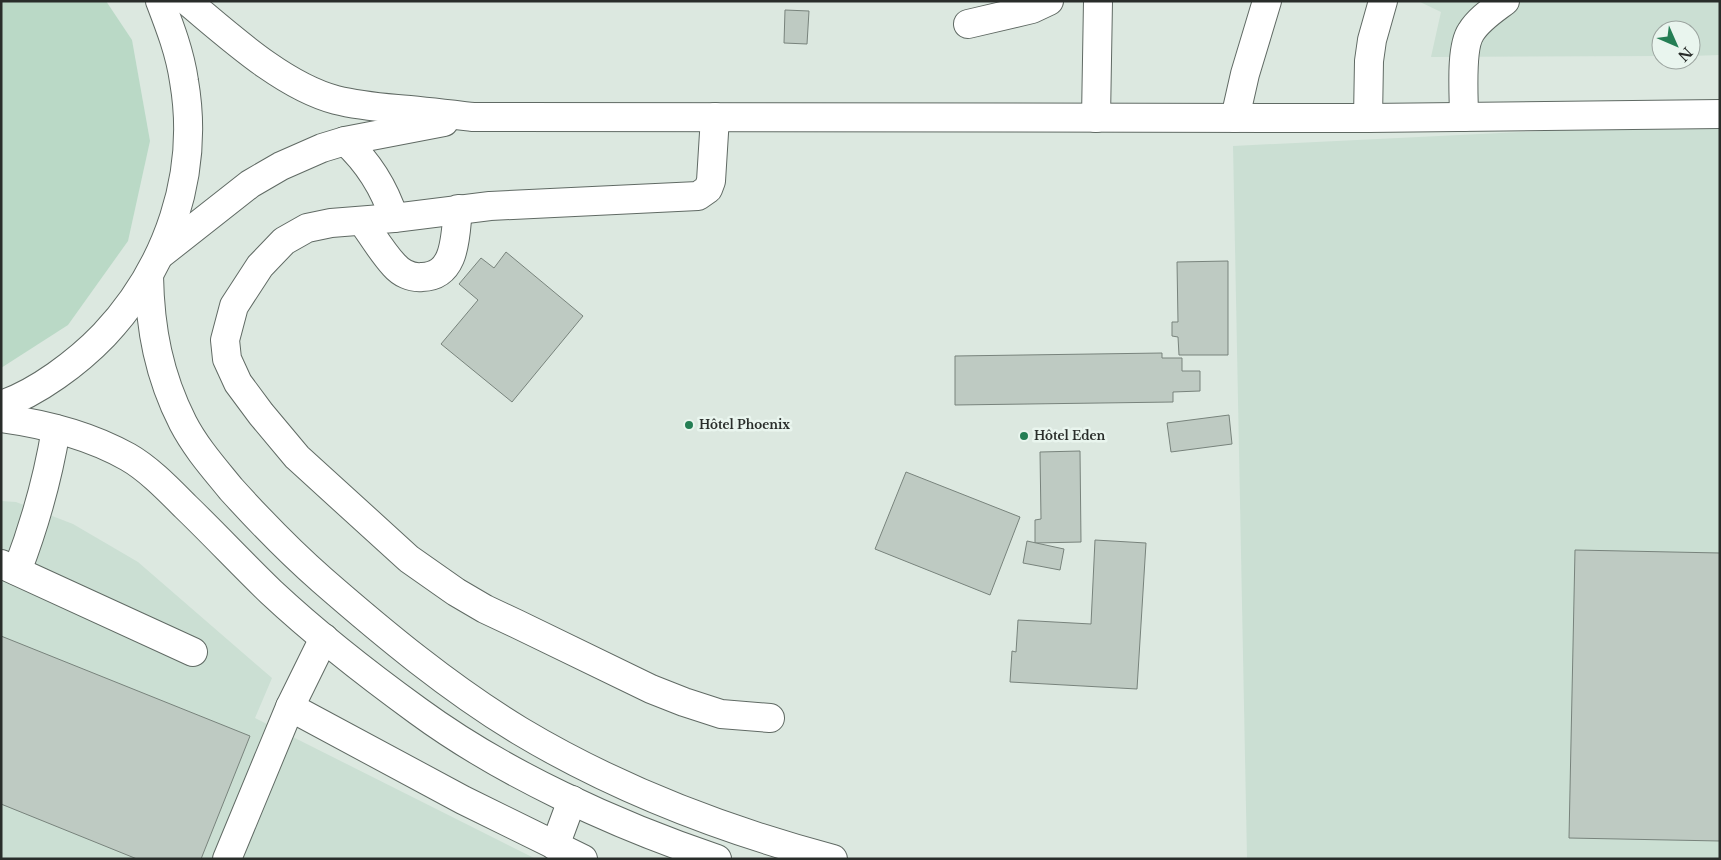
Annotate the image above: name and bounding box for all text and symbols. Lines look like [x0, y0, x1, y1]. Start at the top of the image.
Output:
north arrow [1651, 20, 1701, 70]
text: N [1674, 43, 1696, 65]
place label: Hôtel Phoenix [699, 417, 790, 432]
marker: Hôtel Phoenix [683, 419, 695, 431]
place label: Hôtel Eden [1034, 428, 1106, 443]
marker: Hôtel Eden [1018, 430, 1030, 442]

